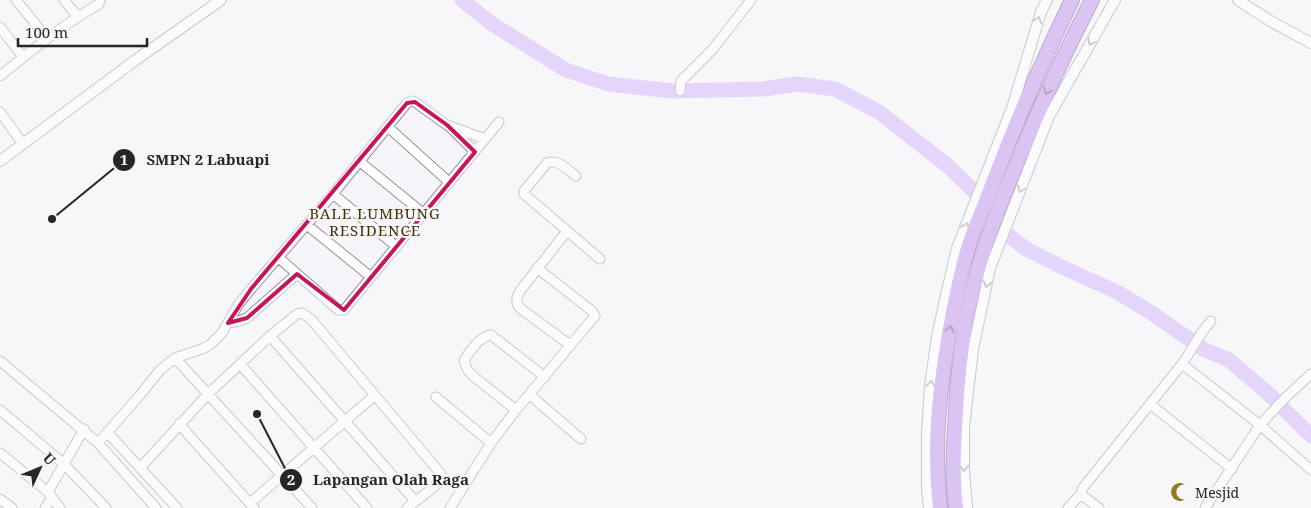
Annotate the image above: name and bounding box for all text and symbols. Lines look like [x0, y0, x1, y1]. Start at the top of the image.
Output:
scale bar [18, 15, 146, 47]
one-way arrow [1033, 17, 1043, 25]
text: 100 m [25, 22, 68, 42]
one-way arrow [1087, 37, 1097, 46]
one-way arrow [1043, 86, 1054, 95]
callout: SMPN 2 Labuapi [112, 145, 280, 175]
text: 1 [120, 149, 128, 169]
text: SMPN 2 Labuapi [146, 149, 270, 169]
one-way arrow [1017, 184, 1027, 193]
district label: BALE LUMBUNG RESIDENCE [309, 203, 441, 240]
one-way arrow [960, 222, 970, 231]
one-way arrow [982, 280, 992, 288]
one-way arrow [945, 324, 955, 333]
one-way arrow [925, 380, 936, 388]
north arrow [15, 443, 65, 493]
text: U [39, 448, 61, 469]
one-way arrow [959, 464, 969, 472]
callout: Lapangan Olah Raga [278, 465, 479, 495]
text: 2 [287, 469, 295, 489]
text: Lapangan Olah Raga [313, 469, 469, 489]
mosque icon: Mesjid [1169, 481, 1191, 503]
place label: Mesjid [1195, 483, 1240, 502]

